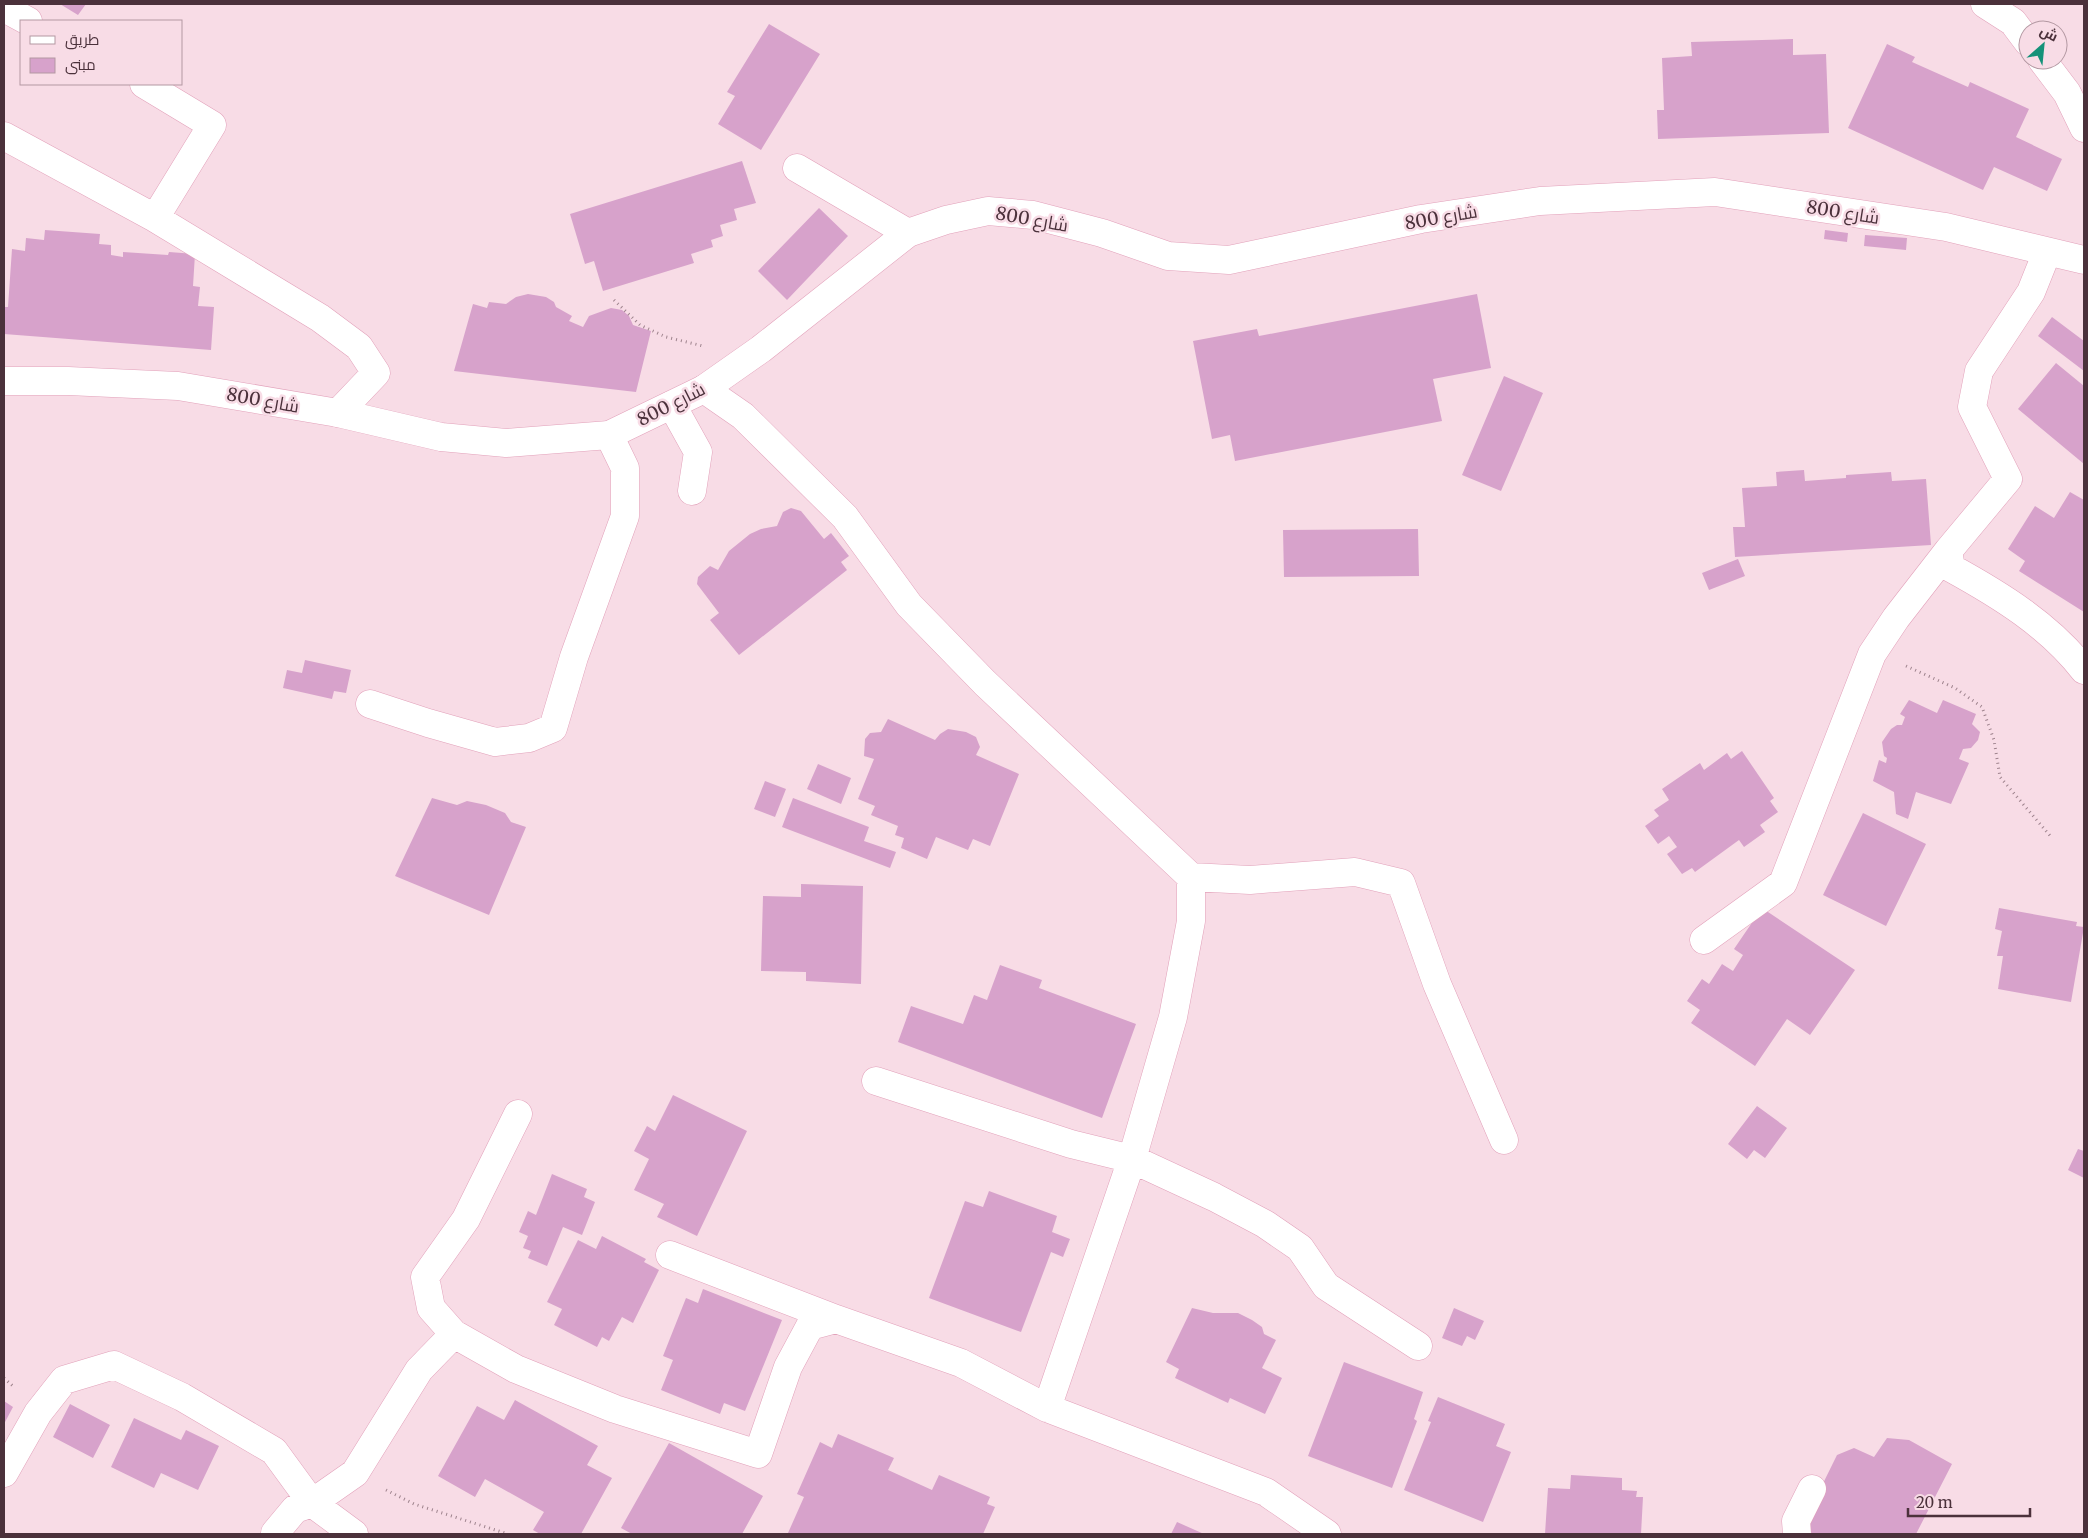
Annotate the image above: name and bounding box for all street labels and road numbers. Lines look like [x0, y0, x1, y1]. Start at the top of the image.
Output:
street label: شارع 800 [1805, 195, 1881, 230]
street label: شارع 800 [1403, 199, 1479, 236]
street label: شارع 800 [994, 201, 1070, 238]
street label: شارع 800 [633, 377, 709, 432]
street label: شارع 800 [225, 382, 301, 419]

